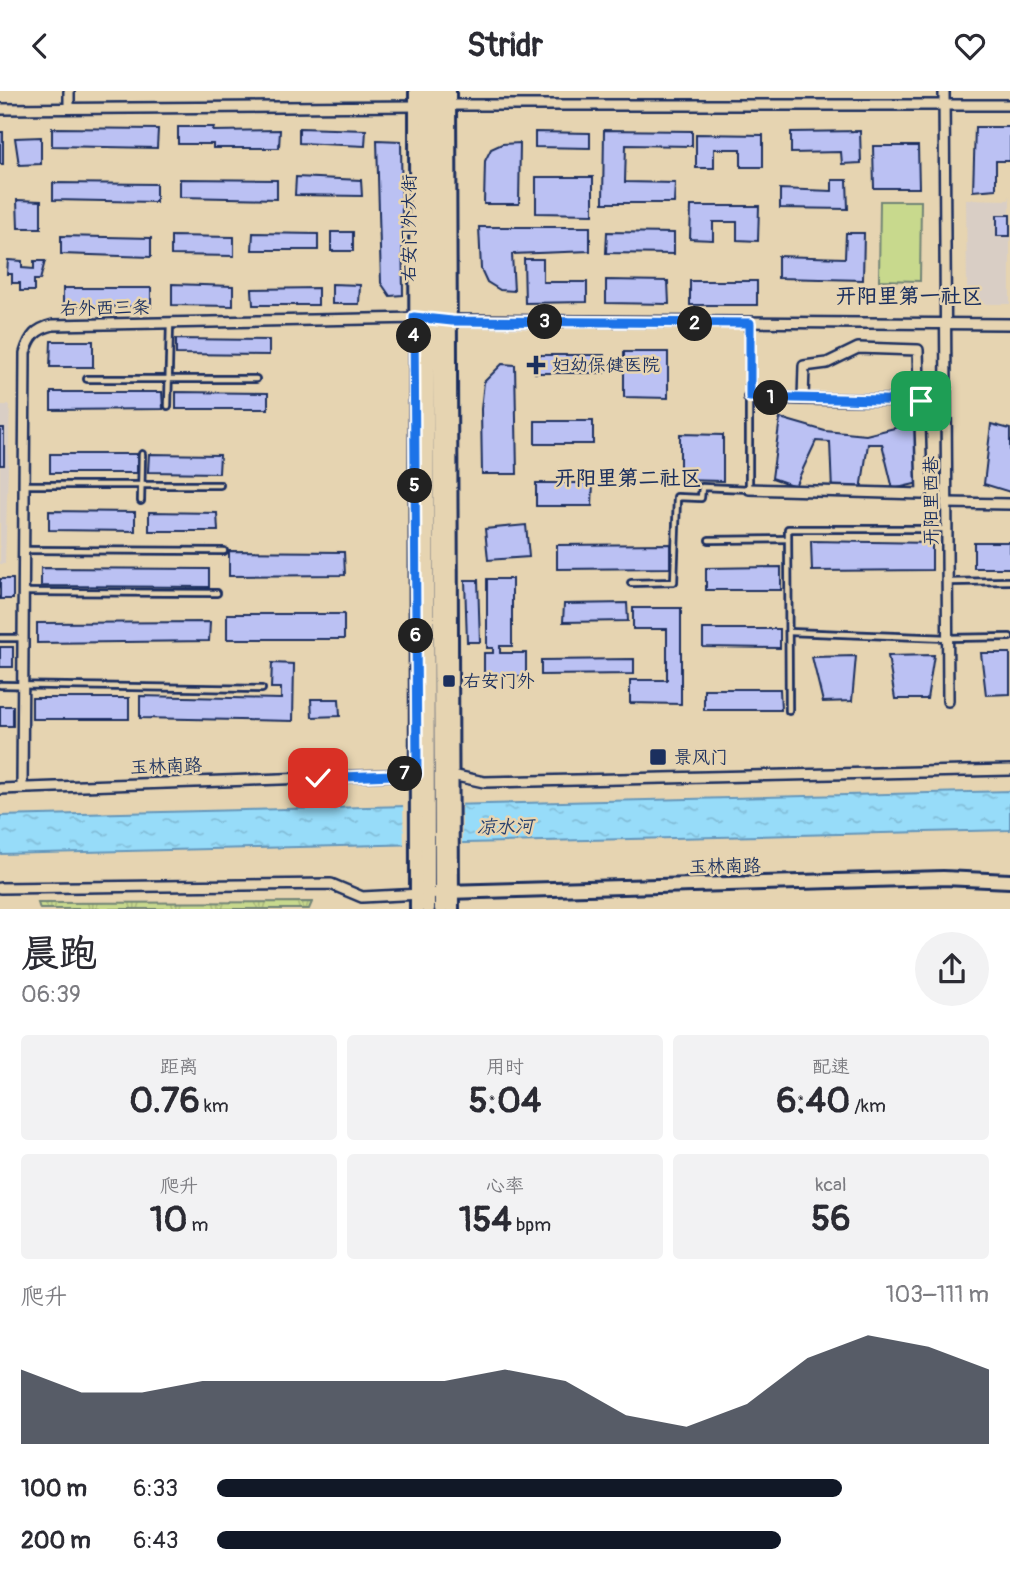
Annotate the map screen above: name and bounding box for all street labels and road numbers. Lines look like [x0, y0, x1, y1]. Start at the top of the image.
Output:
street label: 右安门外大街 [398, 174, 421, 282]
street label: 右外西三条 [60, 296, 150, 321]
street label: 开阳里西巷 [920, 456, 943, 546]
street label: 玉林南路 [130, 754, 202, 779]
street label: 玉林南路 [689, 854, 761, 879]

